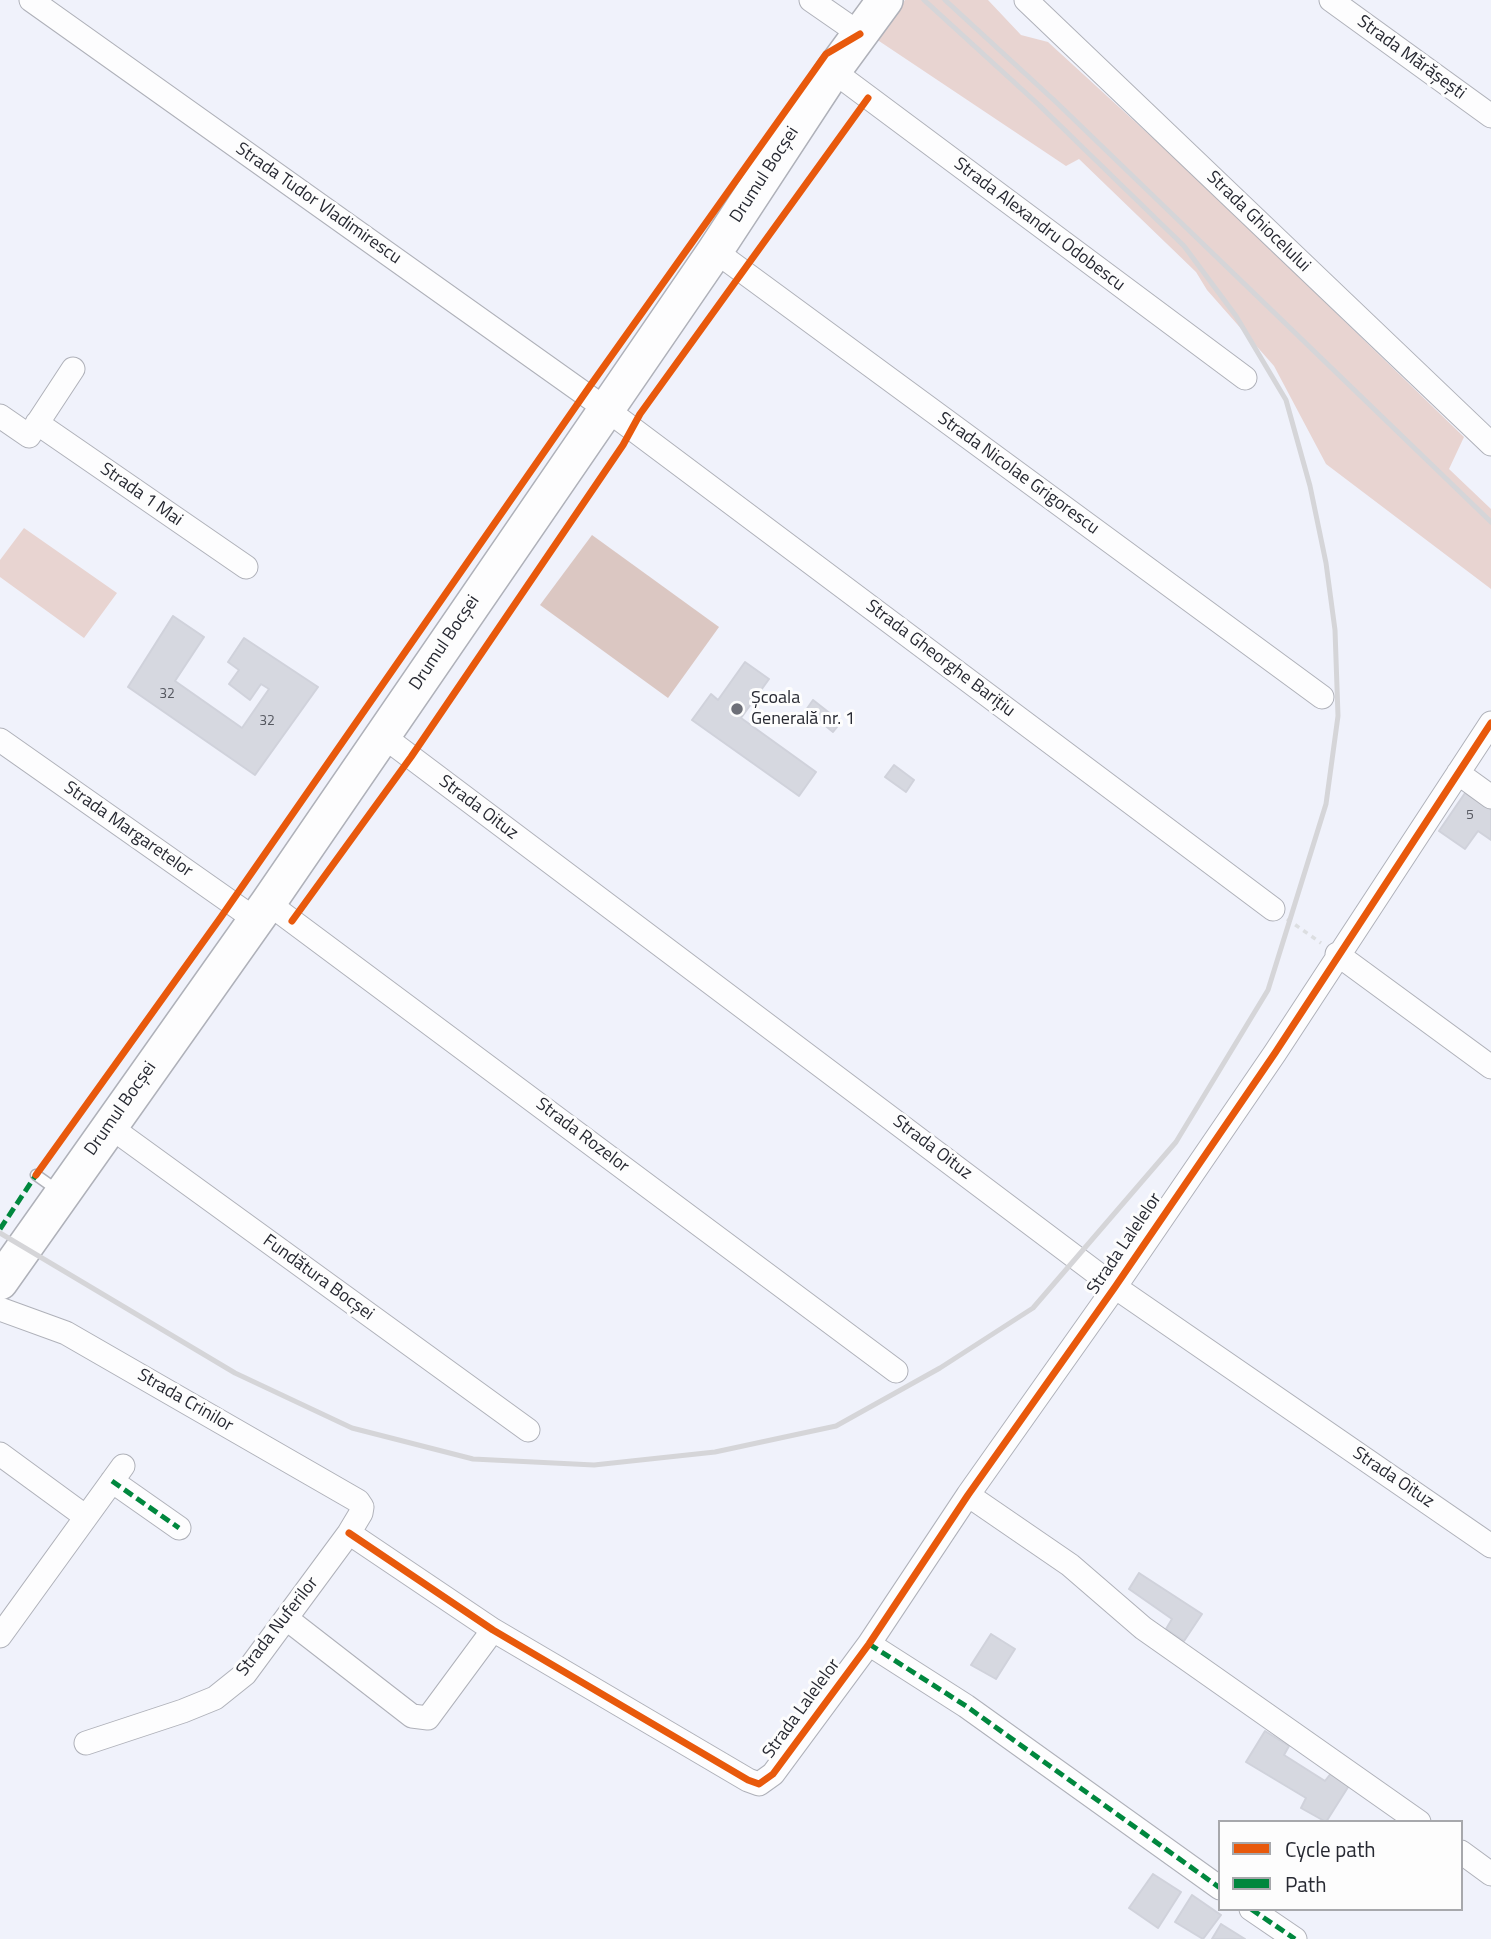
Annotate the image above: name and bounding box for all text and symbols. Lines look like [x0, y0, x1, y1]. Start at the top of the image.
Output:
street label: Strada Mărășești [1352, 11, 1470, 105]
street label: Drumul Bocșei [726, 123, 804, 227]
street label: Strada Tudor Vladimirescu [231, 139, 405, 269]
street label: Strada Alexandru Odobescu [949, 154, 1129, 296]
street label: Strada Ghiocelului [1202, 167, 1314, 277]
street label: Strada Nicolae Grigorescu [933, 408, 1103, 540]
street label: Strada 1 Mai [96, 459, 186, 531]
street label: Drumul Bocșei [405, 591, 485, 695]
street label: Strada Gheorghe Barițiu [861, 596, 1019, 722]
house number: 32 [159, 687, 175, 703]
place label: Școala Generală nr. 1 [751, 688, 855, 730]
marker: Școala Generală nr. 1 [729, 701, 745, 717]
house number: 32 [259, 714, 275, 730]
street label: Strada Oituz [434, 771, 522, 845]
street label: Strada Margaretelor [59, 777, 197, 883]
house number: 5 [1466, 808, 1474, 824]
street label: Drumul Bocșei [81, 1058, 161, 1160]
street label: Strada Rozelor [531, 1094, 633, 1178]
street label: Strada Oituz [888, 1111, 976, 1185]
street label: Strada Lalelelor [1083, 1189, 1167, 1299]
street label: Fundătura Bocșei [258, 1231, 378, 1325]
street label: Strada Crinilor [133, 1365, 237, 1437]
street label: Strada Oituz [1348, 1443, 1438, 1513]
street label: Strada Nuferilor [232, 1573, 324, 1681]
street label: Strada Lalelelor [759, 1655, 845, 1763]
legend [1218, 1820, 1463, 1911]
text: Cycle path [1285, 1833, 1376, 1865]
text: Path [1285, 1868, 1327, 1900]

